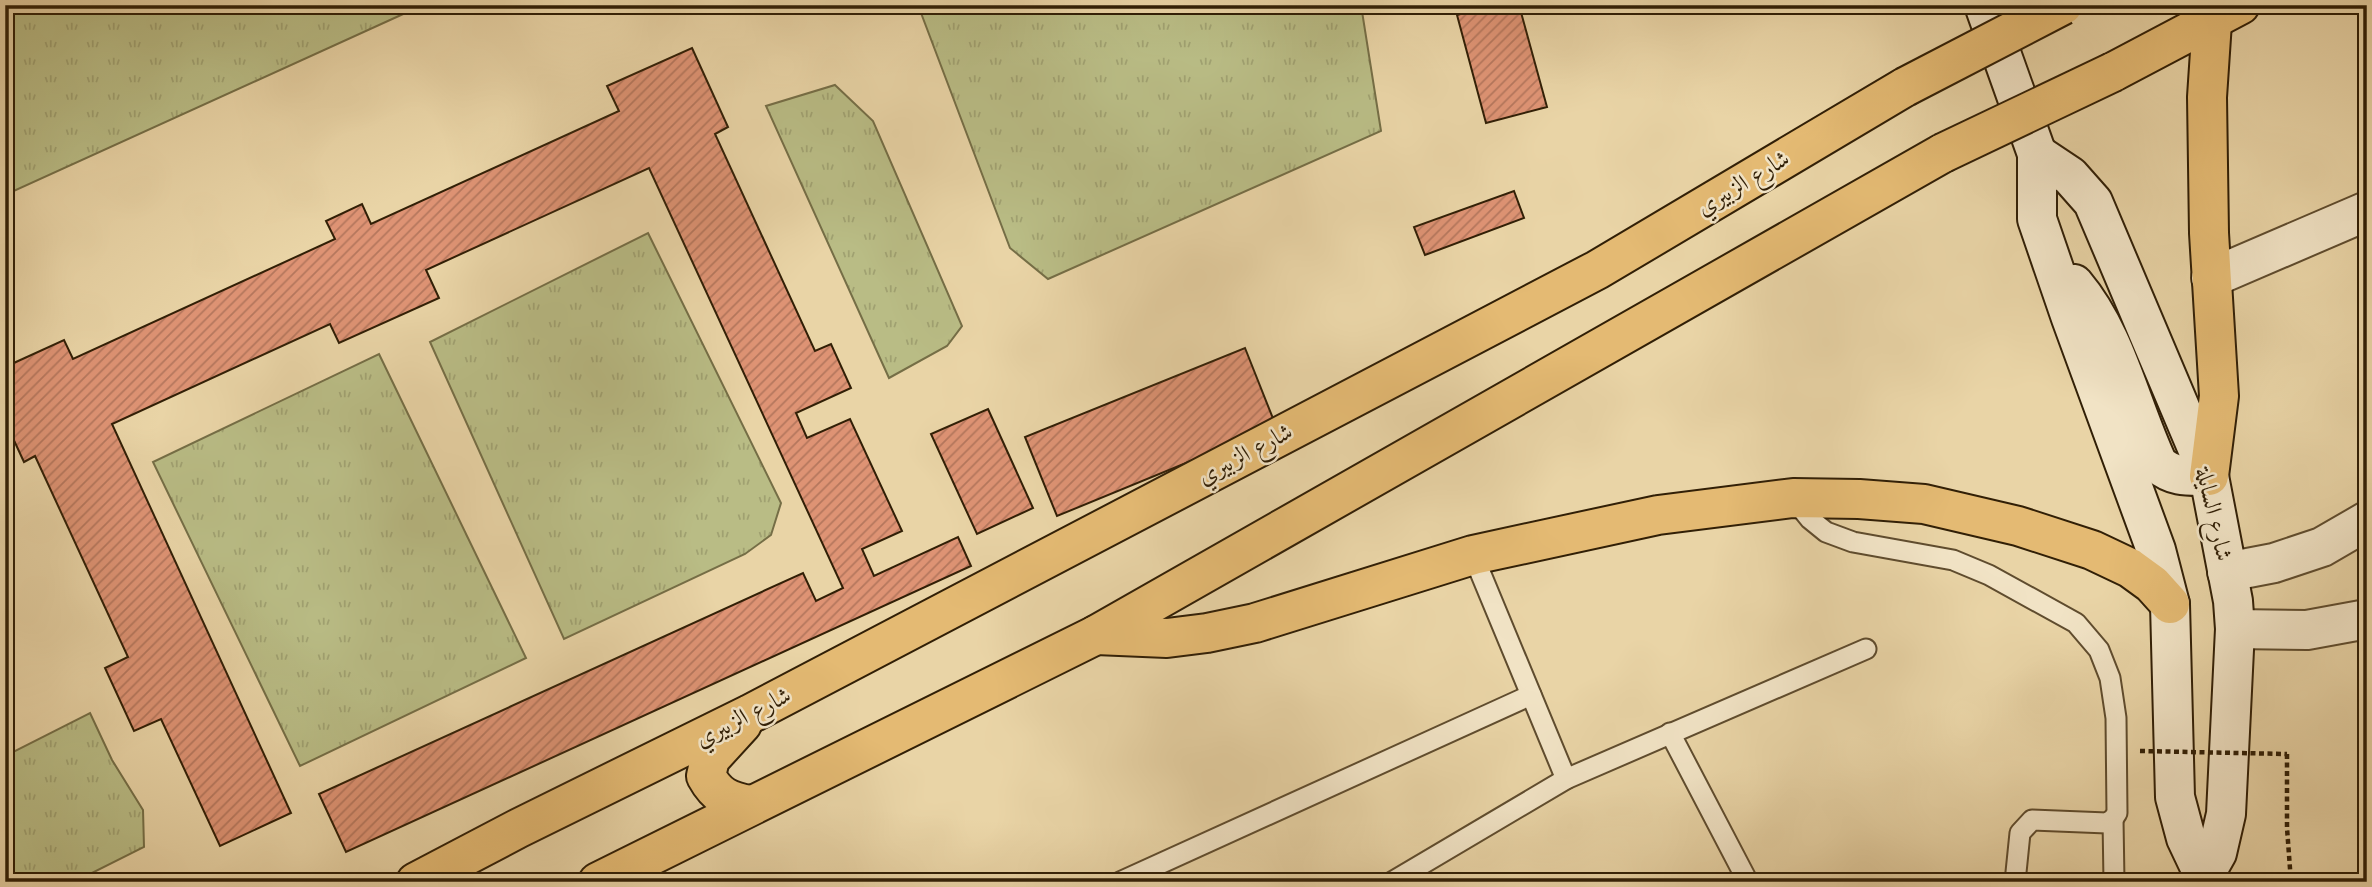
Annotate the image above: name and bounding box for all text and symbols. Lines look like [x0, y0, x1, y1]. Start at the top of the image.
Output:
street label: شارع الزبيري [1690, 142, 1797, 226]
street label: شارع الزبيري [1192, 415, 1300, 496]
street label: شارع السايلة [2184, 463, 2241, 565]
street label: شارع الزبيري [689, 679, 798, 758]

